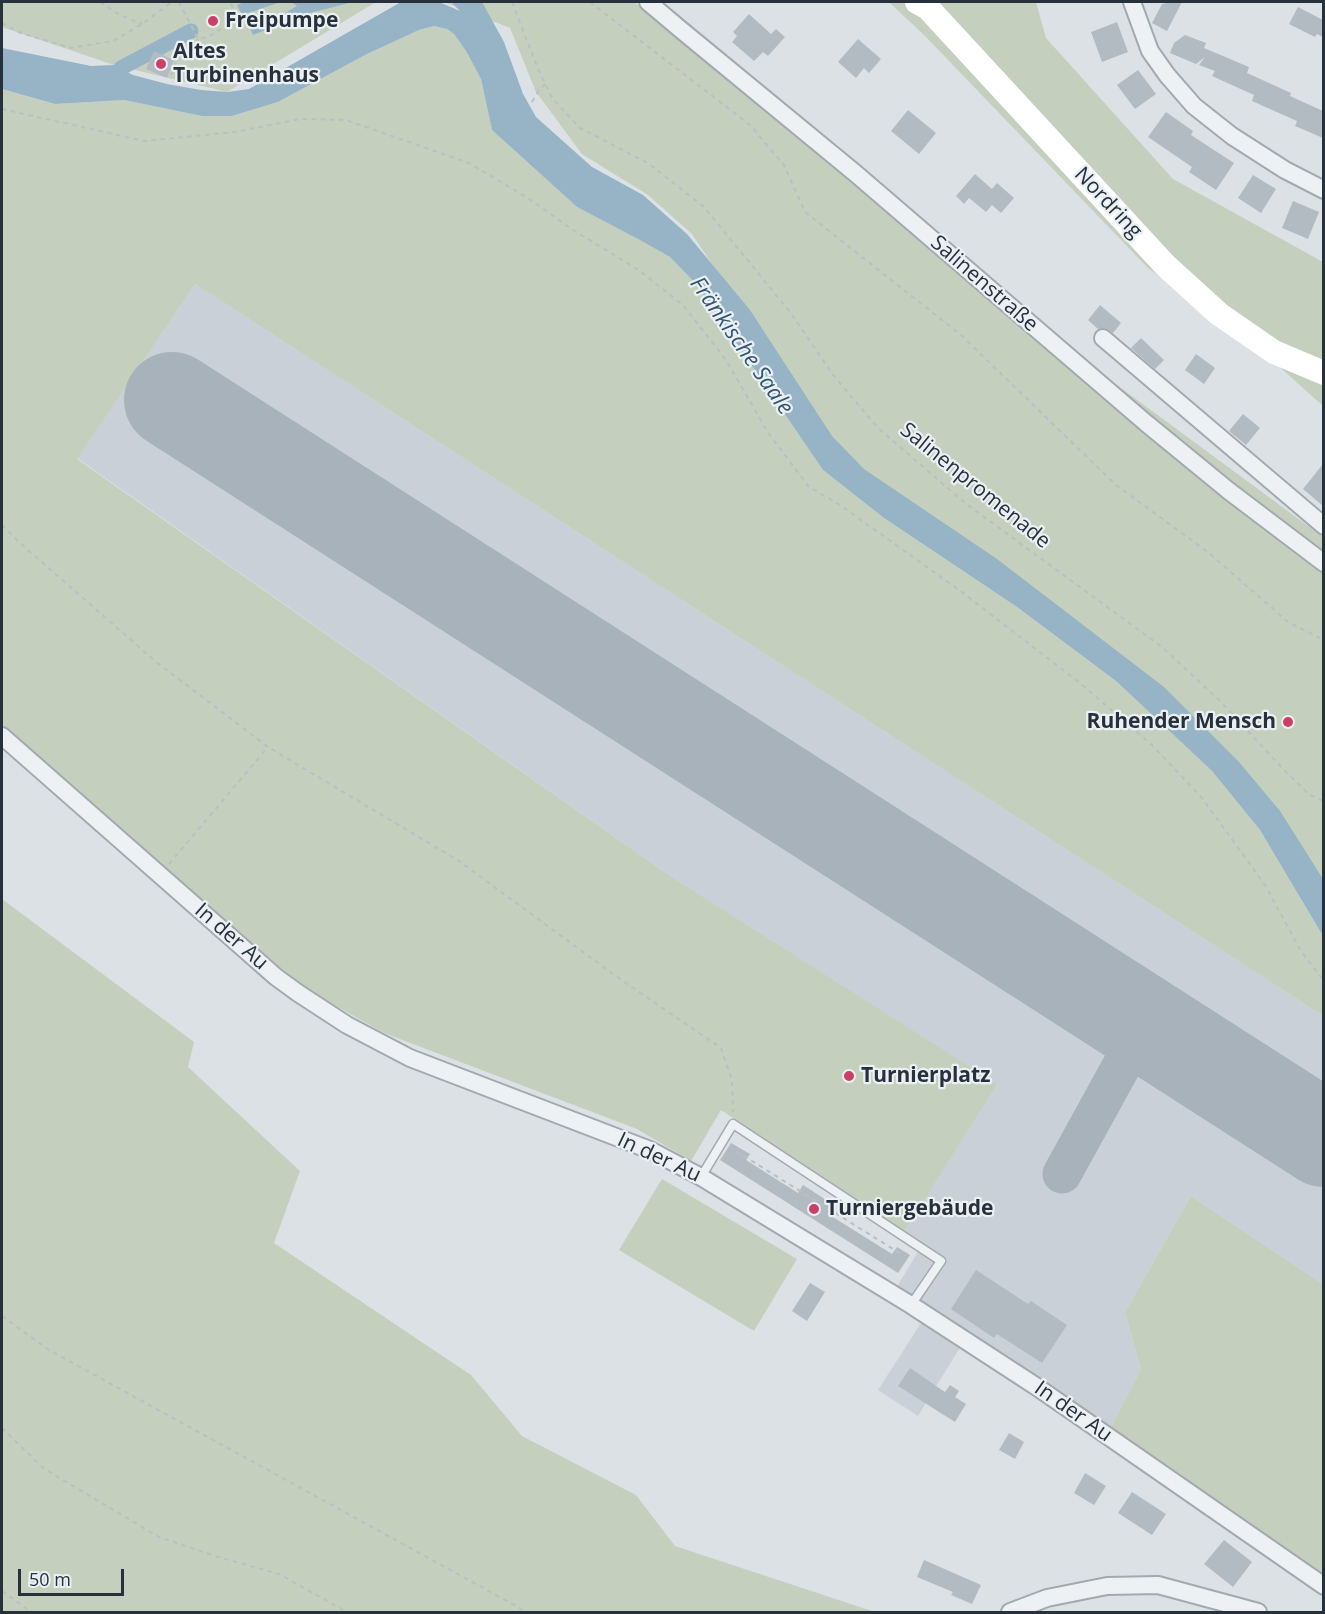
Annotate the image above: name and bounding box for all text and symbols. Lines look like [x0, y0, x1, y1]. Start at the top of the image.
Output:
place label: Freipumpe [225, 8, 338, 34]
marker: Freipumpe [206, 14, 220, 28]
place label: Altes Turbinenhaus [173, 39, 319, 89]
marker: Altes Turbinenhaus [154, 57, 168, 71]
street label: Nordring [1069, 162, 1147, 244]
street label: Salinenstraße [925, 231, 1043, 337]
water label: Fränkische Saale [684, 272, 798, 420]
street label: Salinenpromenade [895, 418, 1055, 554]
place label: Ruhender Mensch [1087, 709, 1276, 735]
marker: Ruhender Mensch [1281, 715, 1295, 729]
street label: In der Au [189, 898, 273, 976]
place label: Turnierplatz [861, 1063, 990, 1089]
marker: Turnierplatz [842, 1069, 856, 1083]
street label: In der Au [613, 1128, 705, 1188]
place label: Turniergebäude [826, 1196, 993, 1222]
marker: Turniergebäude [807, 1202, 821, 1216]
street label: In der Au [1029, 1376, 1117, 1448]
scale bar [21, 1557, 128, 1595]
text: 50 m [29, 1567, 71, 1591]

